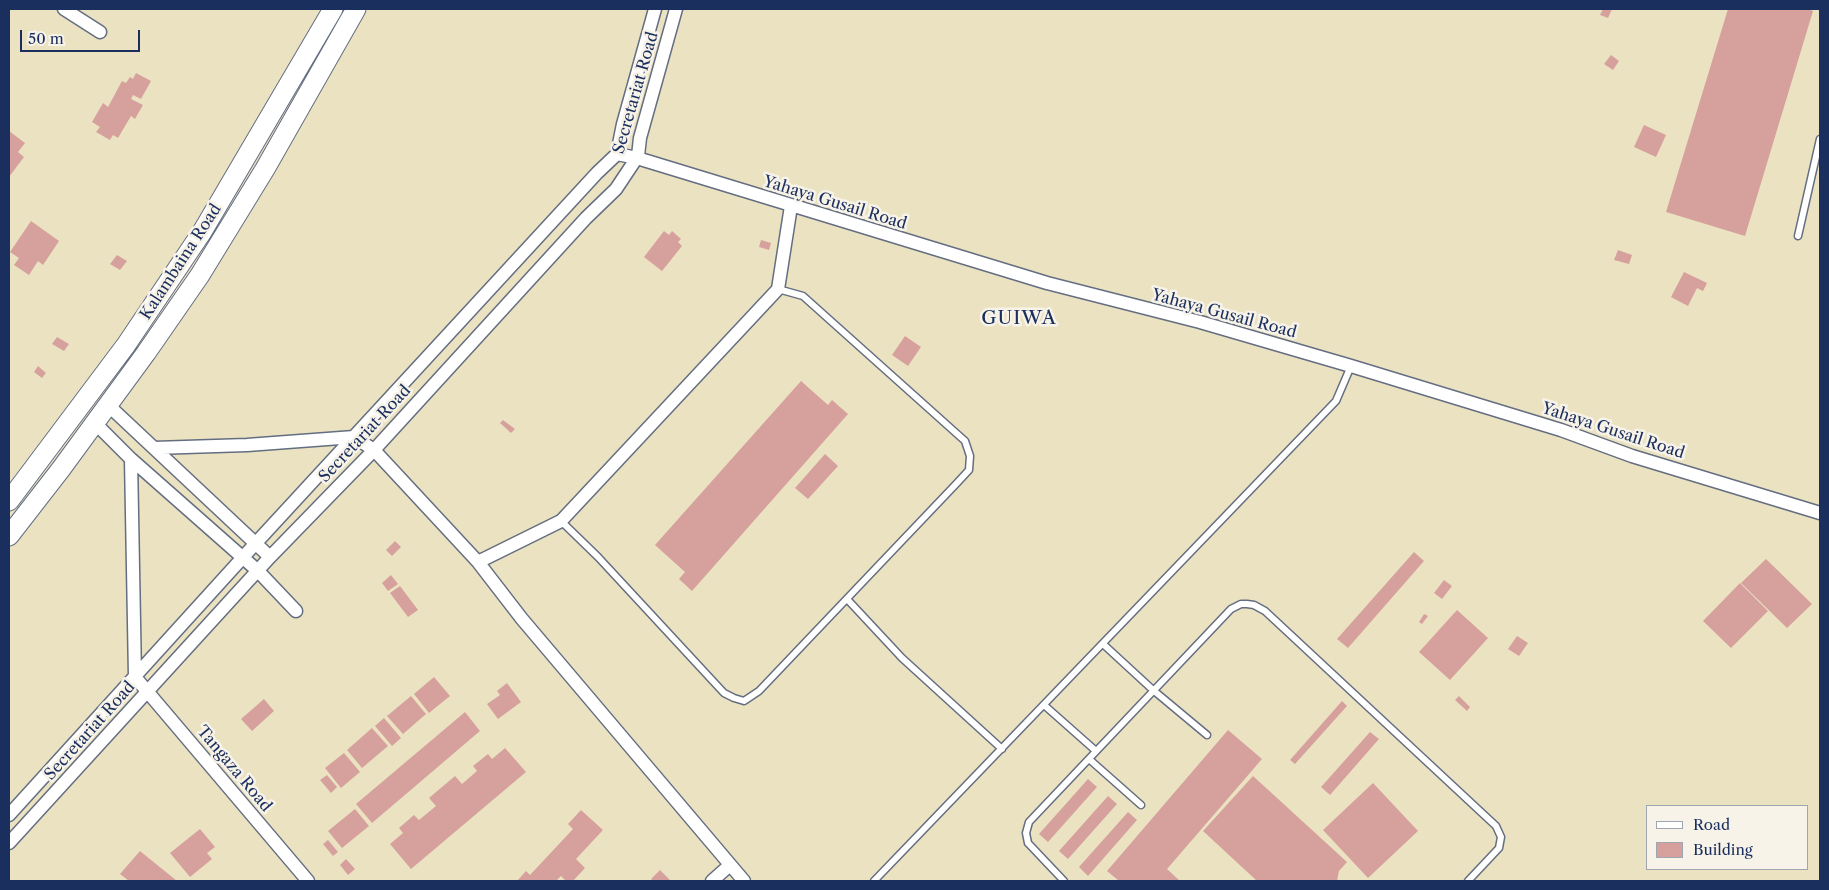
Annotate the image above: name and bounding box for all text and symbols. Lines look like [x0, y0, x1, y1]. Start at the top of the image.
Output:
scale bar [22, 20, 142, 52]
text: 50 m [28, 29, 64, 48]
street label: Secretariat Road [609, 30, 663, 156]
street label: Yahaya Gusail Road [761, 172, 909, 234]
street label: Kalambaina Road [136, 200, 226, 324]
street label: Yahaya Gusail Road [1150, 285, 1298, 343]
district label: GUIWA [981, 308, 1057, 330]
street label: Secretariat Road [315, 381, 415, 487]
street label: Yahaya Gusail Road [1539, 399, 1687, 463]
street label: Secretariat Road [41, 678, 139, 784]
street label: Tangaza Road [192, 722, 276, 816]
legend [1646, 805, 1809, 870]
text: Road [1693, 815, 1730, 834]
text: Building [1693, 840, 1753, 859]

